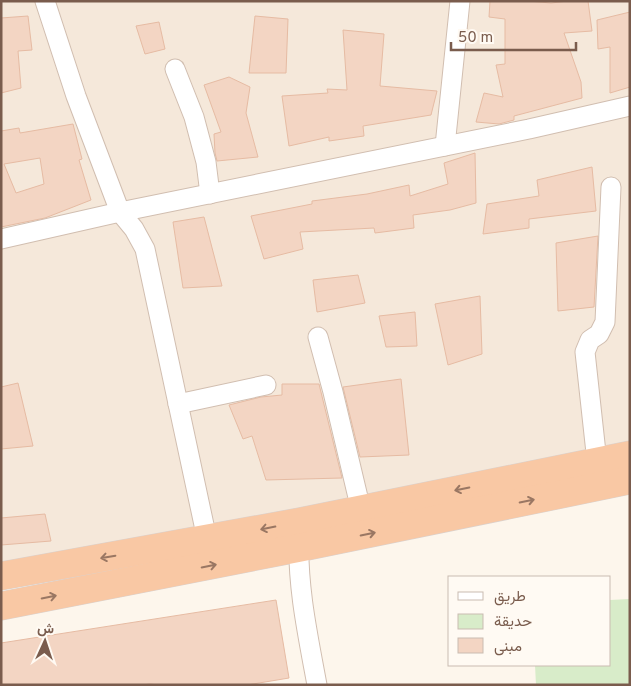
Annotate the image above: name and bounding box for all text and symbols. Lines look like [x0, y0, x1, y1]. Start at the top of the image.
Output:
scale bar [451, 20, 576, 52]
text: 50 m [458, 29, 493, 48]
one-way arrow [454, 485, 470, 494]
one-way arrow [519, 496, 535, 505]
one-way arrow [261, 524, 277, 533]
one-way arrow [360, 529, 376, 538]
one-way arrow [101, 553, 117, 563]
one-way arrow [200, 560, 216, 570]
legend [448, 576, 611, 666]
text: طريق [494, 588, 526, 607]
one-way arrow [41, 591, 57, 601]
text: حديقة [494, 613, 532, 632]
north arrow [20, 616, 70, 666]
text: ش [37, 621, 55, 638]
text: مبنى [494, 638, 522, 657]

